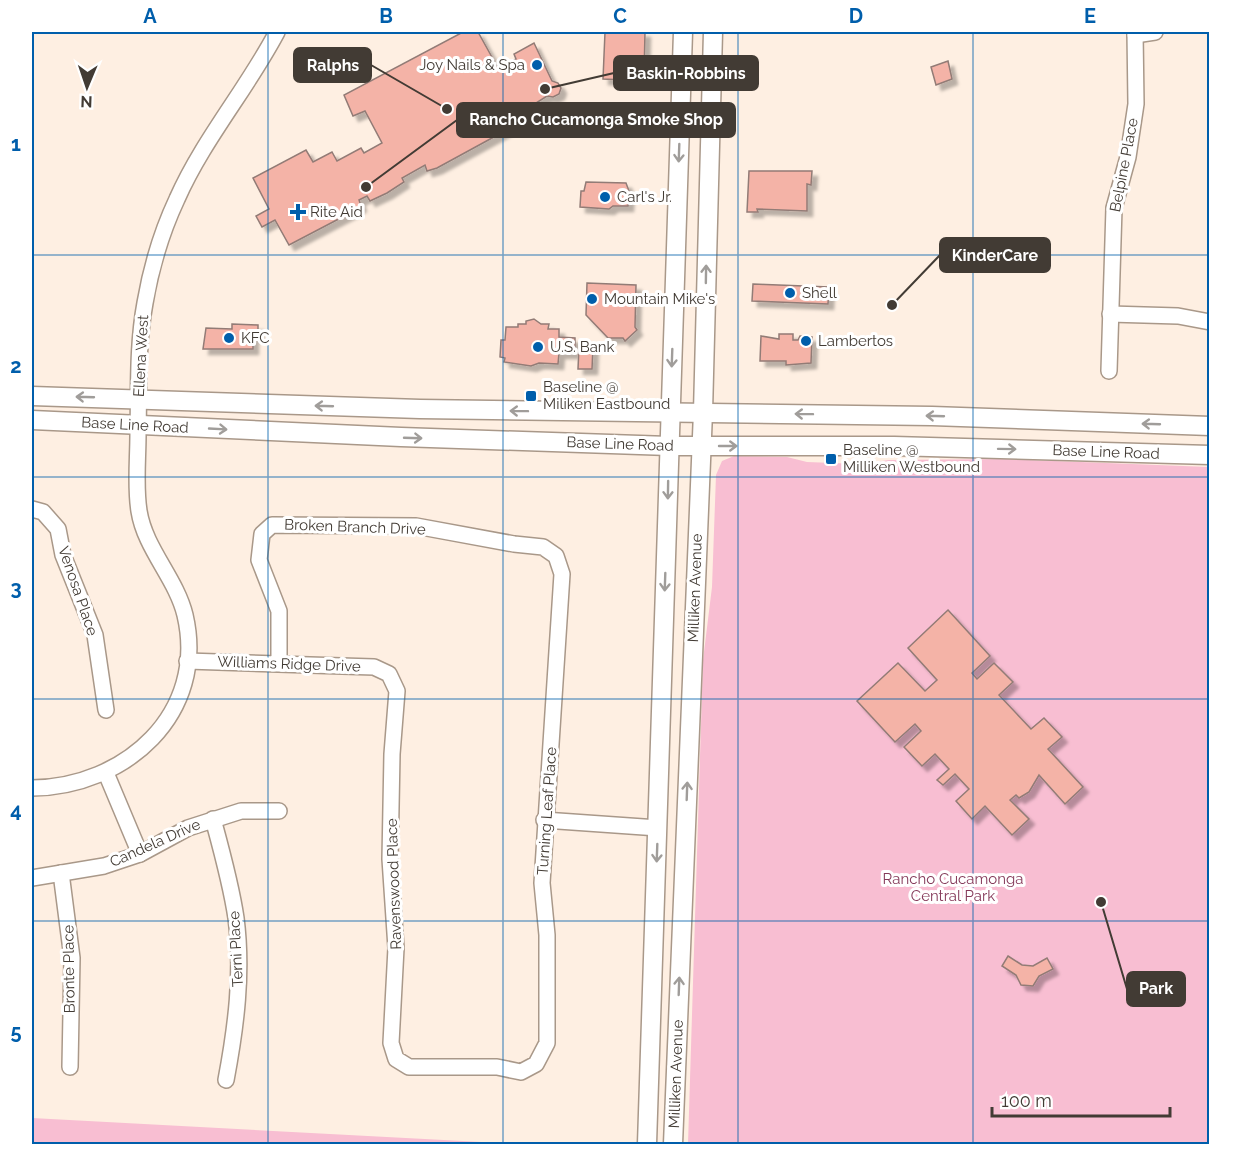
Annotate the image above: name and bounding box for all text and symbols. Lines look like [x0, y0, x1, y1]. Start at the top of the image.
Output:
text: A [143, 4, 157, 28]
text: B [379, 4, 393, 28]
text: C [613, 4, 627, 28]
text: D [849, 4, 863, 28]
text: E [1084, 4, 1096, 28]
callout: Ralphs [294, 48, 371, 82]
text: Ralphs [307, 56, 359, 75]
place label: Joy Nails & Spa [419, 56, 525, 74]
callout: Baskin-Robbins [614, 56, 758, 90]
north arrow [57, 57, 117, 117]
marker: Joy Nails & Spa [530, 58, 544, 72]
text: Baskin-Robbins [626, 64, 746, 83]
text: N [80, 92, 93, 111]
callout: Rancho Cucamonga Smoke Shop [457, 103, 735, 137]
text: Rancho Cucamonga Smoke Shop [469, 110, 723, 129]
street label: Belpine Place [1106, 116, 1142, 214]
text: 1 [11, 132, 21, 156]
one-way arrow [674, 142, 685, 162]
place label: Carl's Jr. [617, 188, 672, 206]
marker: Carl's Jr. [598, 190, 612, 204]
place label: Rite Aid [310, 203, 363, 221]
marker: Rite Aid [291, 205, 305, 219]
callout: KinderCare [940, 238, 1050, 272]
text: KinderCare [952, 246, 1039, 265]
one-way arrow [700, 264, 711, 284]
place label: Shell [802, 284, 838, 302]
marker: Shell [783, 286, 797, 300]
place label: Mountain Mike's [604, 290, 715, 308]
marker: Mountain Mike's [585, 292, 599, 306]
street label: Ellena West [130, 315, 152, 397]
place label: KFC [241, 329, 270, 347]
marker: KFC [222, 331, 236, 345]
place label: Lambertos [818, 332, 893, 350]
marker: Lambertos [799, 334, 813, 348]
place label: U.S. Bank [550, 338, 615, 356]
marker: U.S. Bank [531, 340, 545, 354]
one-way arrow [666, 348, 678, 368]
text: 2 [10, 354, 22, 378]
place label: Baseline @ Miliken Eastbound [543, 378, 670, 413]
marker: Baseline @ Miliken Eastbound [524, 389, 538, 403]
one-way arrow [75, 392, 95, 403]
one-way arrow [314, 400, 334, 412]
one-way arrow [509, 405, 529, 417]
one-way arrow [794, 408, 814, 419]
one-way arrow [926, 411, 946, 422]
street label: Base Line Road [81, 413, 189, 437]
one-way arrow [1142, 419, 1162, 430]
one-way arrow [207, 423, 227, 434]
one-way arrow [402, 432, 422, 443]
street label: Base Line Road [566, 433, 674, 455]
one-way arrow [717, 440, 737, 452]
place label: Baseline @ Milliken Westbound [843, 441, 980, 476]
street label: Base Line Road [1052, 441, 1160, 463]
one-way arrow [996, 443, 1016, 455]
marker: Baseline @ Milliken Westbound [824, 452, 838, 466]
one-way arrow [662, 479, 674, 499]
street label: Broken Branch Drive [284, 516, 426, 538]
street label: Milliken Avenue [684, 533, 706, 643]
street label: Venosa Place [54, 544, 102, 638]
one-way arrow [660, 572, 671, 592]
text: 3 [10, 576, 22, 600]
street label: Williams Ridge Drive [217, 653, 361, 676]
street label: Turning Leaf Place [534, 746, 560, 876]
one-way arrow [681, 782, 692, 802]
text: 4 [10, 798, 22, 822]
street label: Candela Drive [107, 815, 203, 871]
street label: Ravenswood Place [383, 818, 405, 950]
one-way arrow [651, 842, 663, 862]
park label: Rancho Cucamonga Central Park [883, 870, 1023, 905]
street label: Terni Place [225, 910, 247, 987]
street label: Bronte Place [59, 924, 79, 1013]
callout: Park [1127, 972, 1185, 1006]
one-way arrow [673, 977, 685, 997]
text: Park [1139, 979, 1173, 998]
street label: Milliken Avenue [665, 1019, 687, 1129]
text: 5 [10, 1020, 22, 1044]
scale bar [992, 1080, 1170, 1118]
text: 100 m [1001, 1090, 1052, 1111]

